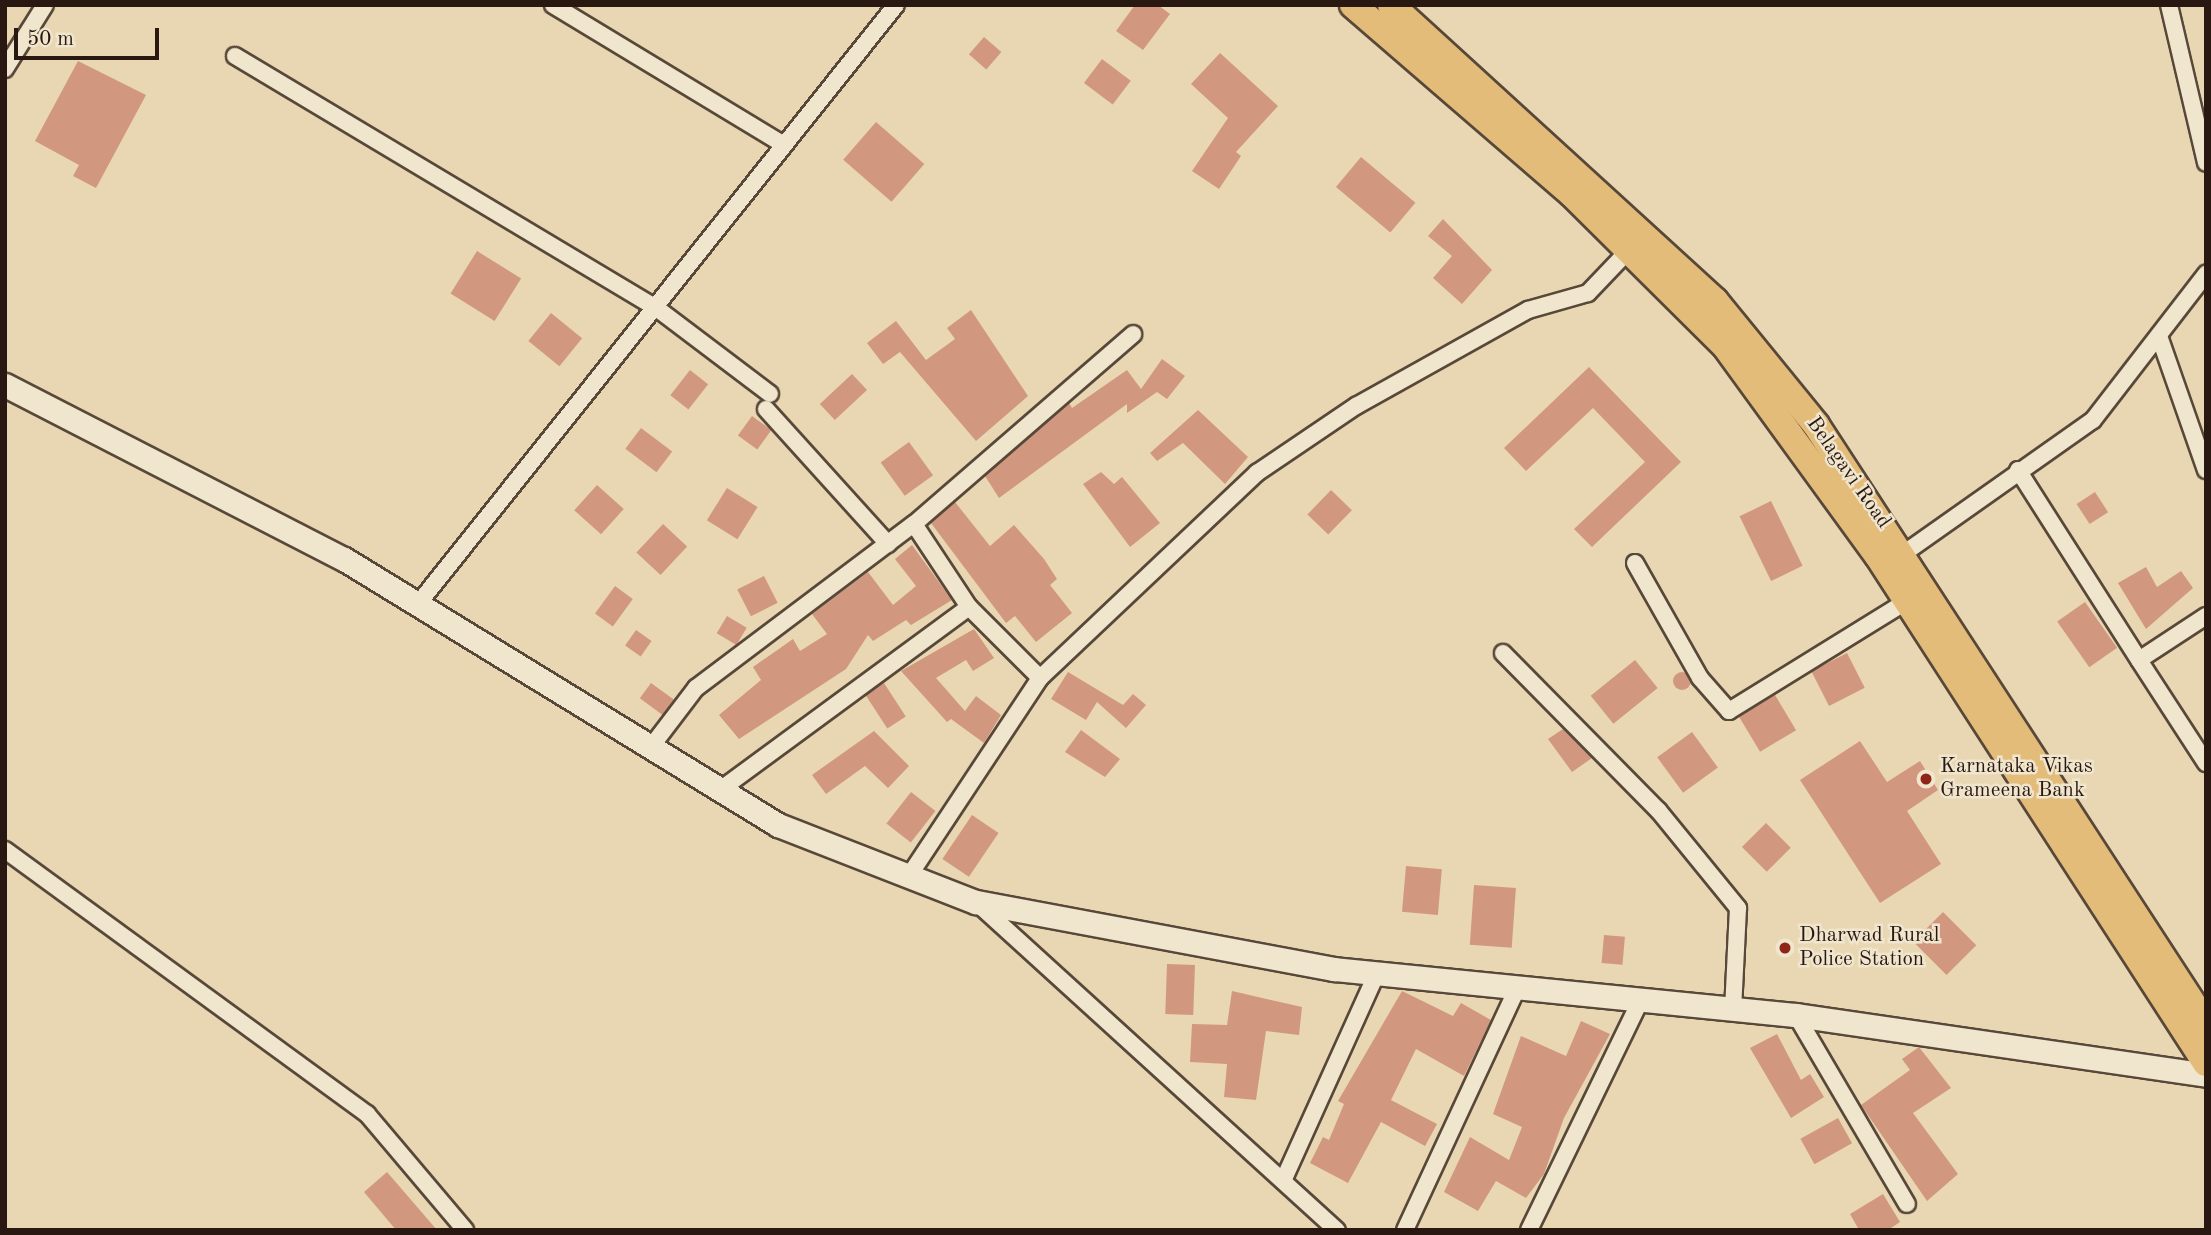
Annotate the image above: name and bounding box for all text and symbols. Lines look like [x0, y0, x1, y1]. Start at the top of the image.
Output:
scale bar [18, 14, 163, 58]
text: 50 m [27, 29, 74, 50]
street label: Belagavi Road [1800, 412, 1896, 534]
place label: Karnataka Vikas Grameena Bank [1940, 754, 2093, 804]
marker: Karnataka Vikas Grameena Bank [1918, 771, 1934, 787]
place label: Dharwad Rural Police Station [1799, 923, 1940, 973]
marker: Dharwad Rural Police Station [1777, 940, 1793, 956]

